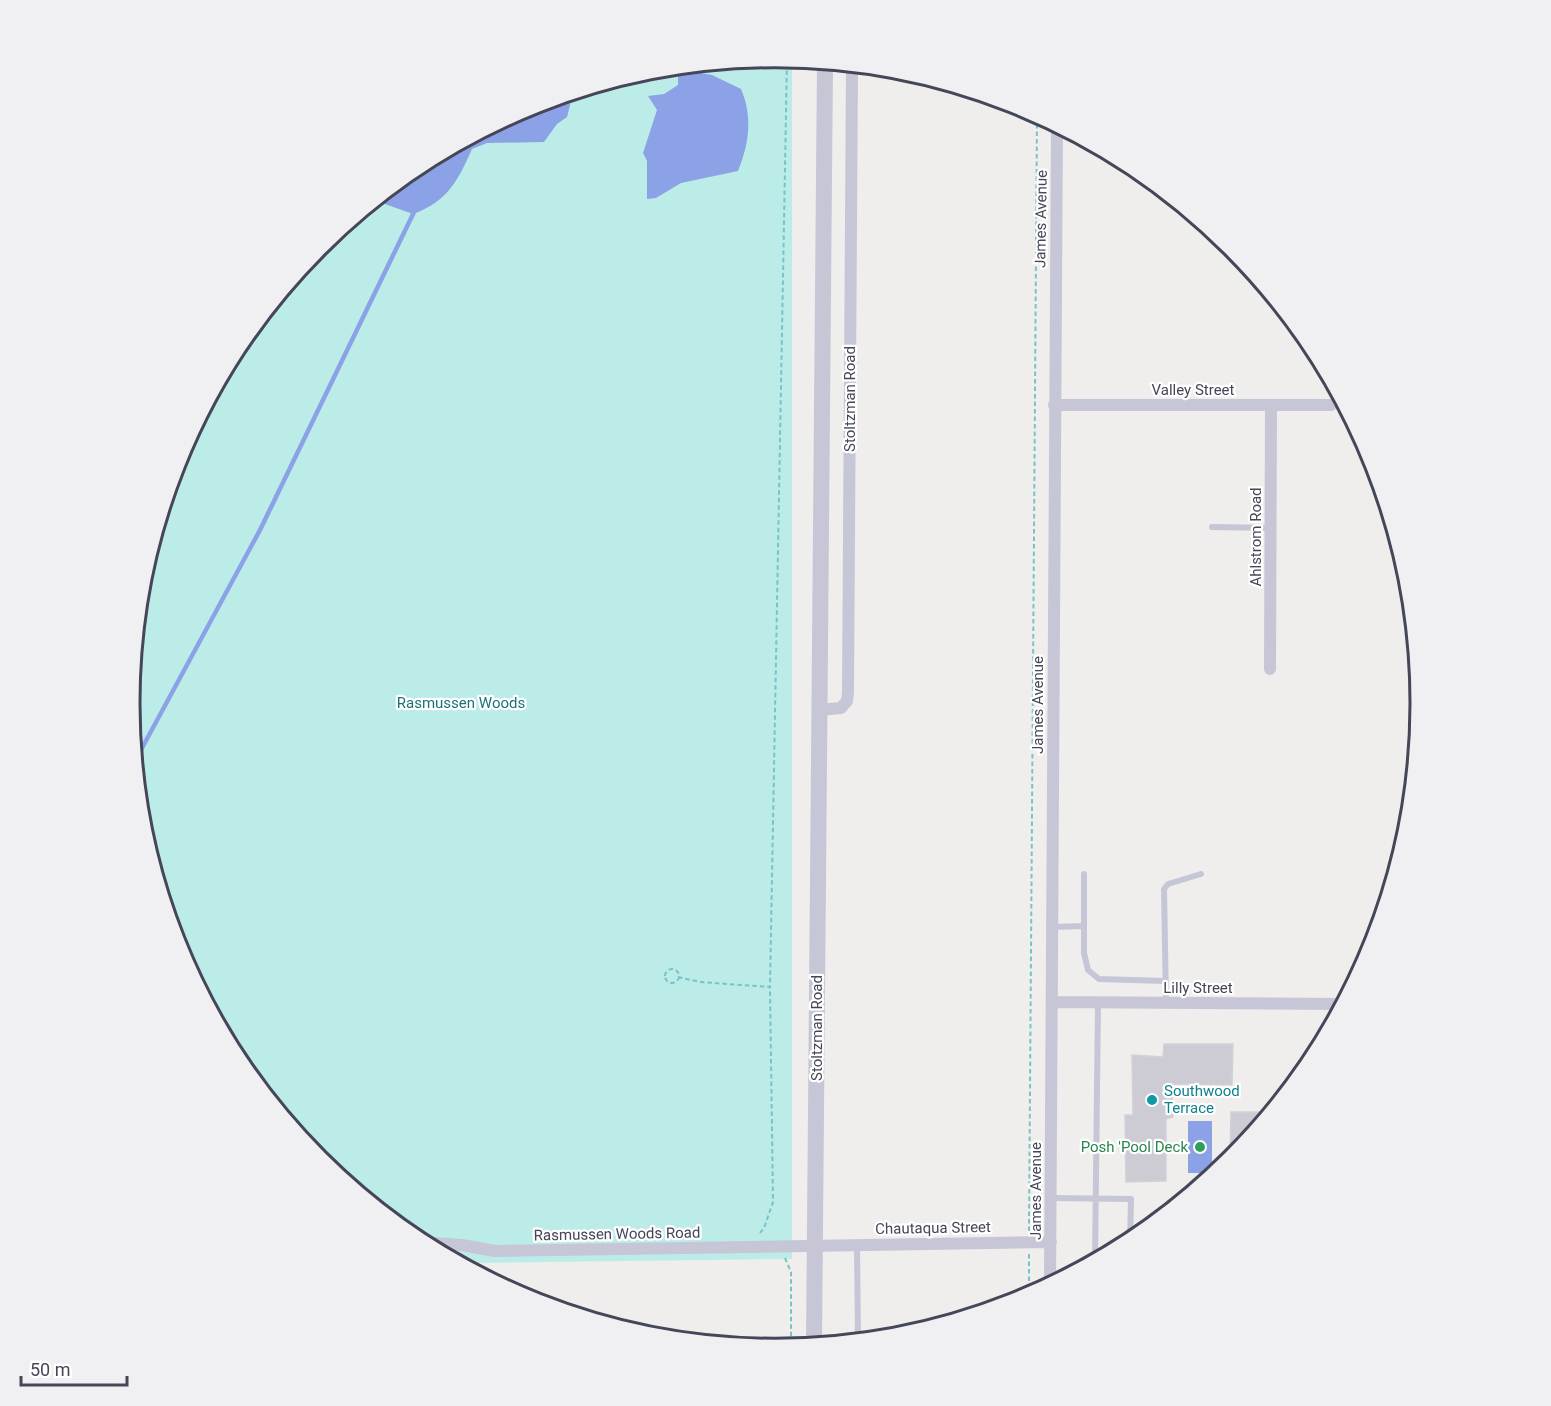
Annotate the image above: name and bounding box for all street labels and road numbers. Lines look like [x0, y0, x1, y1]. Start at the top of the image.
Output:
street label: James Avenue [1031, 170, 1051, 268]
street label: Stoltzman Road [841, 346, 859, 452]
street label: Valley Street [1152, 381, 1235, 399]
street label: Ahlstrom Road [1247, 487, 1265, 587]
street label: James Avenue [1029, 656, 1047, 754]
street label: Stoltzman Road [808, 975, 826, 1081]
street label: Lilly Street [1163, 979, 1233, 997]
street label: James Avenue [1027, 1142, 1045, 1240]
street label: Chautaqua Street [875, 1218, 991, 1238]
street label: Rasmussen Woods Road [534, 1224, 700, 1244]

